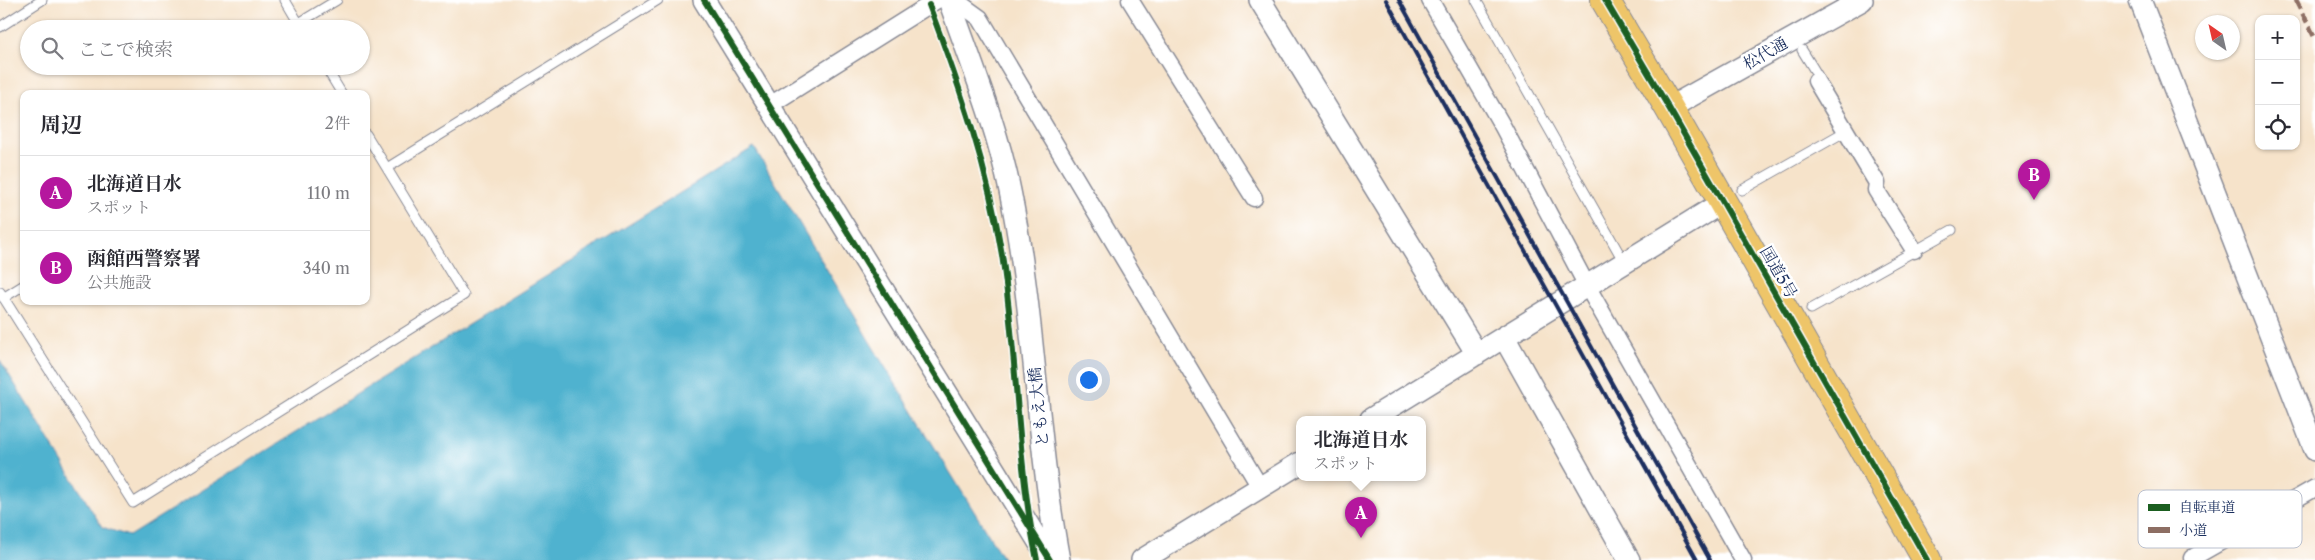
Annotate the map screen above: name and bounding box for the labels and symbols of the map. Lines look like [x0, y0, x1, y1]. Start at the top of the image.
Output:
north arrow [2195, 15, 2240, 60]
street label: 松代通 [1739, 32, 1791, 74]
pin: B [2018, 159, 2050, 200]
street label: 国道5号 [1756, 242, 1802, 302]
street label: ともえ大橋 [1024, 366, 1052, 448]
your location [1076, 367, 1102, 393]
legend [2138, 490, 2302, 548]
pin: A [1345, 497, 1377, 538]
text: 自転車道 [2179, 498, 2235, 516]
text: 小道 [2179, 521, 2207, 539]

